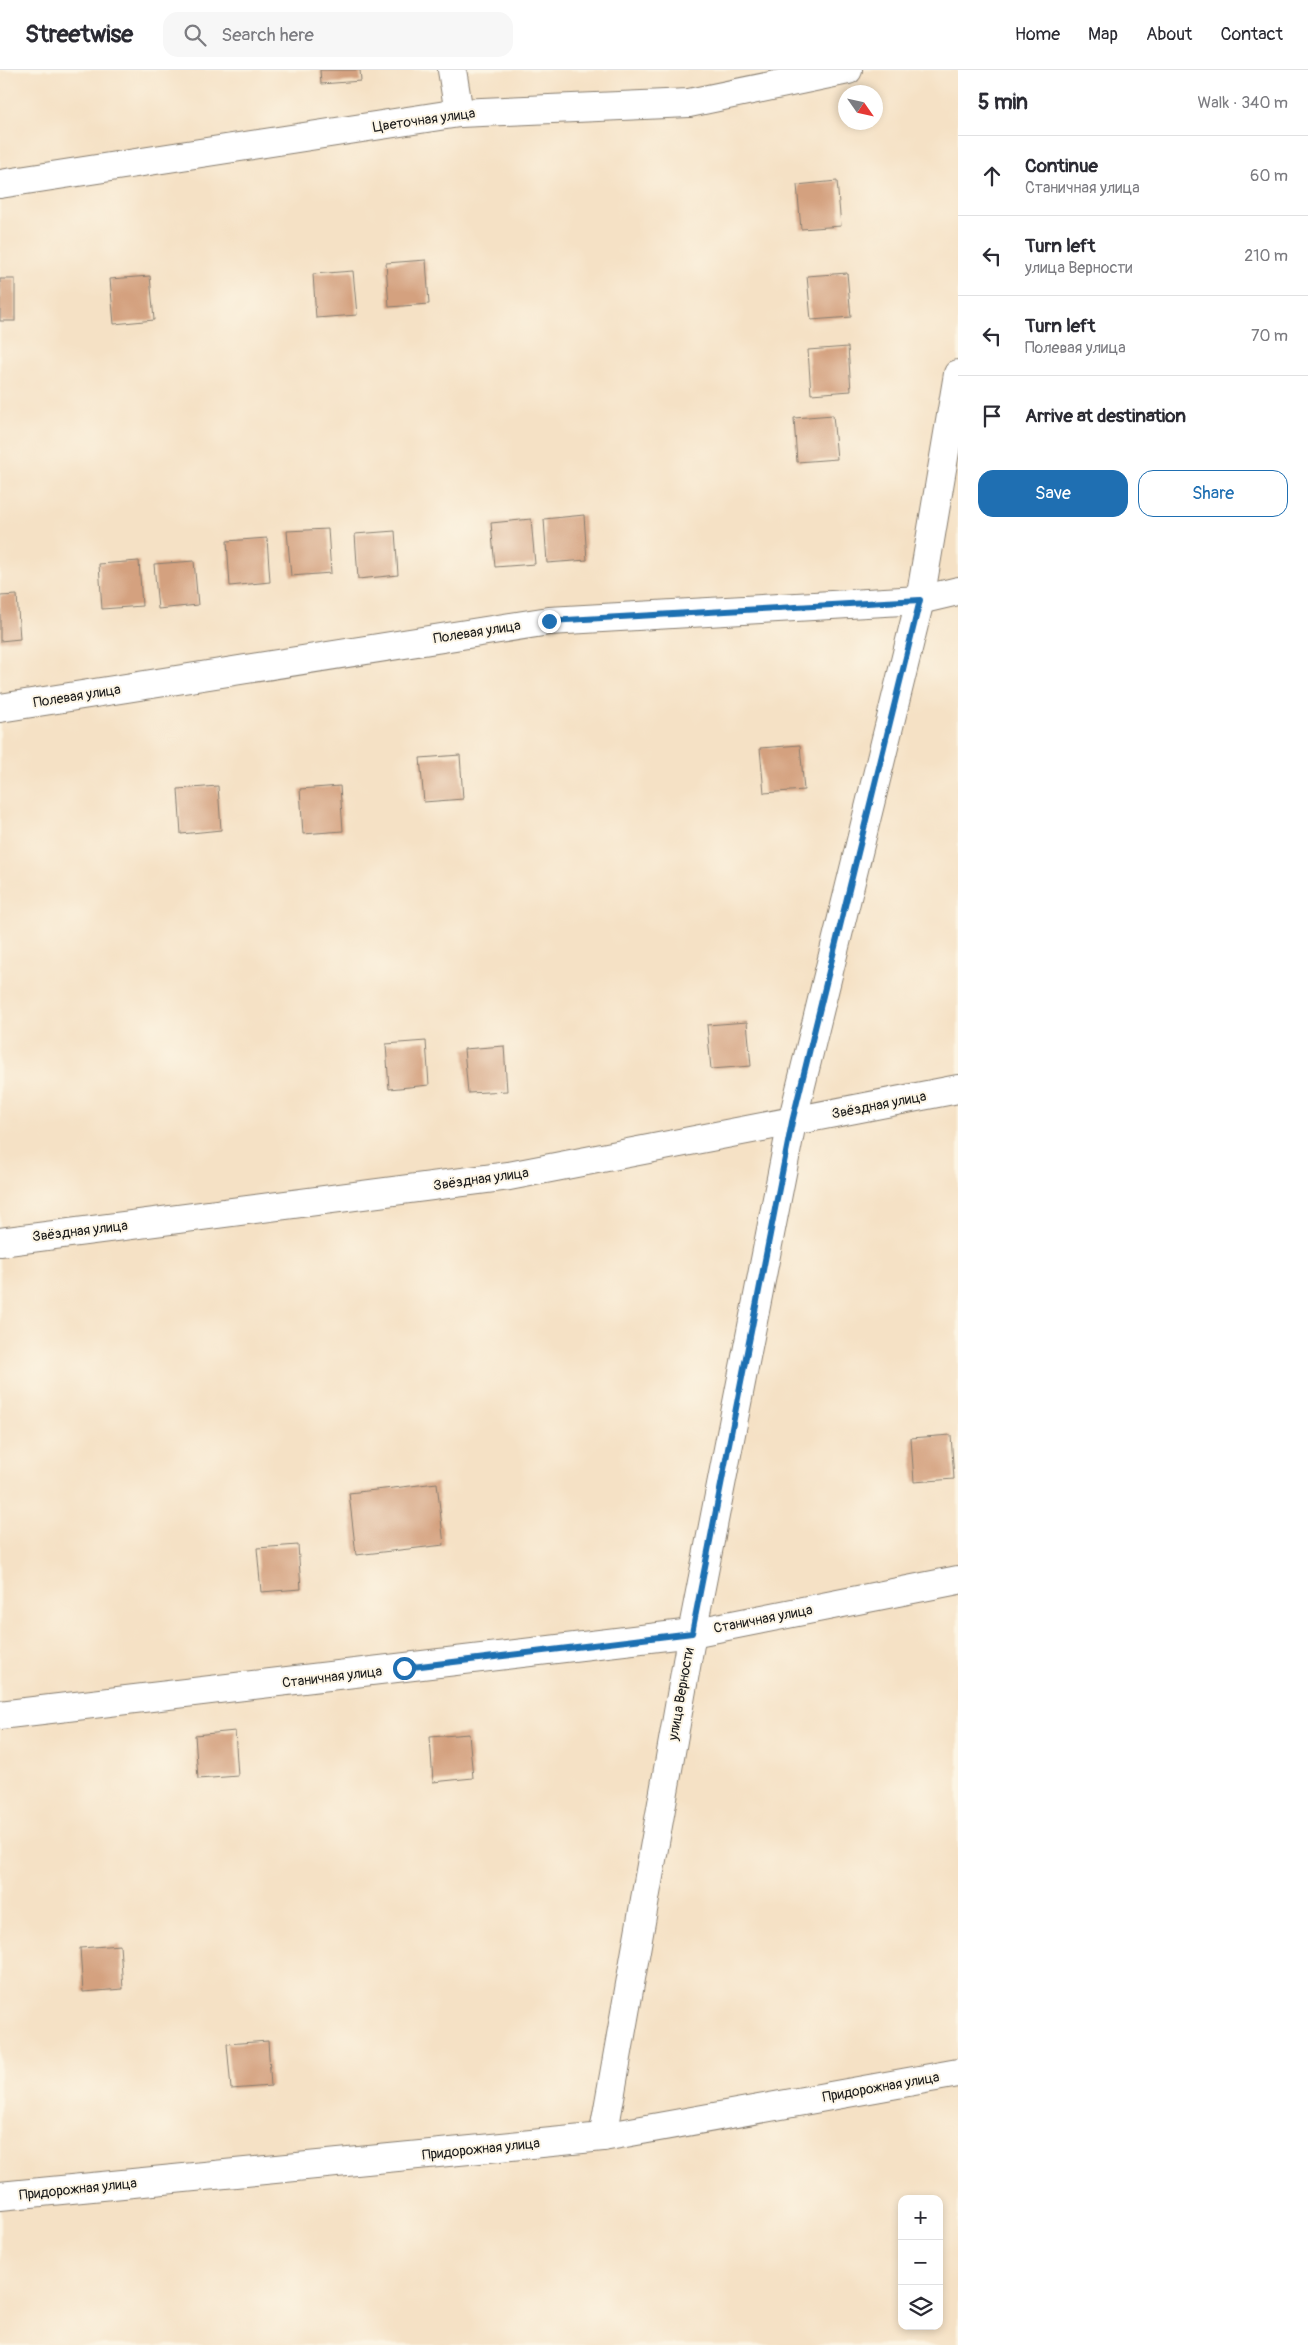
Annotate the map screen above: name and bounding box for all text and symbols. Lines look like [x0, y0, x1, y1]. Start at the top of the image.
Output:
search box [163, 12, 513, 57]
text: Streetwise [25, 20, 133, 49]
icon: search [181, 21, 209, 49]
text: Search here [221, 23, 314, 47]
text: Home [1015, 23, 1060, 46]
text: Map [1088, 23, 1118, 46]
text: About [1146, 23, 1192, 46]
text: Contact [1220, 23, 1283, 46]
north arrow [838, 85, 883, 130]
text: 5 min [978, 89, 1028, 116]
text: Walk · 340 m [1197, 93, 1288, 113]
street label: Цветочная улица [372, 104, 476, 136]
text: Continue [1025, 154, 1098, 178]
icon: ahead [978, 162, 1006, 190]
text: 60 m [1250, 166, 1288, 186]
text: Станичная улица [1025, 178, 1140, 198]
text: Turn left [1025, 234, 1095, 258]
icon: left [978, 242, 1006, 270]
text: 210 m [1244, 246, 1288, 266]
text: улица Верности [1025, 258, 1132, 278]
text: Turn left [1025, 314, 1095, 338]
icon: left [978, 322, 1006, 350]
text: 70 m [1251, 326, 1288, 346]
text: Полевая улица [1025, 338, 1126, 358]
icon: arrive [978, 402, 1006, 430]
text: Arrive at destination [1025, 404, 1186, 428]
button: Save [978, 470, 1128, 517]
button: Share [1138, 470, 1288, 517]
route end [538, 610, 561, 633]
street label: Полевая улица [432, 617, 522, 647]
street label: Полевая улица [32, 681, 122, 711]
street label: Звёздная улица [830, 1087, 928, 1123]
street label: Звёздная улица [432, 1164, 530, 1194]
street label: Звёздная улица [31, 1217, 129, 1245]
street label: Станичная улица [712, 1601, 814, 1637]
street label: улица Верности [664, 1646, 698, 1743]
route start [393, 1657, 416, 1680]
street label: Станичная улица [281, 1662, 383, 1692]
street label: Придорожная улица [821, 2068, 941, 2106]
street label: Придорожная улица [421, 2134, 541, 2164]
street label: Придорожная улица [18, 2174, 138, 2204]
map controls [898, 2195, 943, 2330]
button: + [898, 2195, 943, 2240]
button: − [898, 2240, 943, 2285]
button: layers [898, 2285, 943, 2330]

